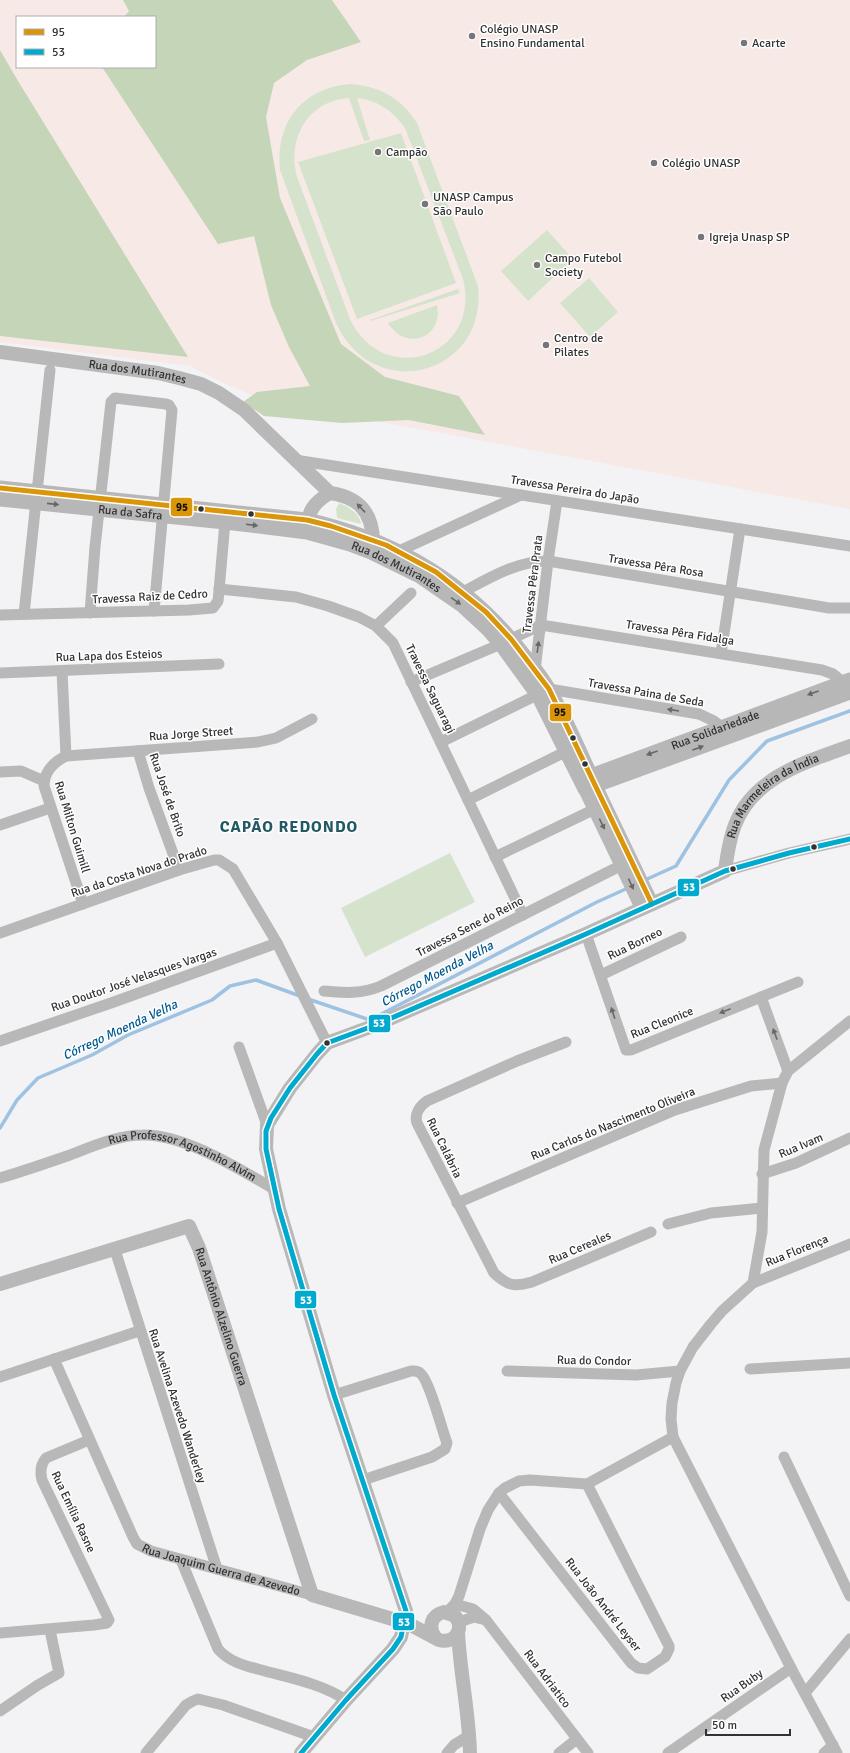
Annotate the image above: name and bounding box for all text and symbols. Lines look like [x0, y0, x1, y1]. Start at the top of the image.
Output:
legend [16, 16, 156, 68]
place label: Colégio UNASP Ensino Fundamental [480, 22, 585, 51]
text: 95 [52, 25, 65, 40]
marker: Colégio UNASP Ensino Fundamental [467, 31, 477, 41]
place label: Acarte [752, 36, 786, 51]
marker: Acarte [739, 38, 749, 48]
text: 53 [52, 45, 65, 60]
place label: Campão [386, 145, 427, 160]
marker: Campão [373, 147, 383, 157]
place label: Colégio UNASP [662, 156, 740, 171]
marker: Colégio UNASP [649, 158, 659, 168]
place label: UNASP Campus São Paulo [433, 190, 514, 219]
marker: UNASP Campus São Paulo [420, 199, 430, 209]
place label: Igreja Unasp SP [709, 230, 790, 245]
marker: Igreja Unasp SP [696, 232, 706, 242]
place label: Campo Futebol Society [545, 251, 622, 280]
marker: Campo Futebol Society [532, 260, 542, 270]
place label: Centro de Pilates [554, 331, 603, 360]
marker: Centro de Pilates [541, 340, 551, 350]
street label: Rua dos Mutirantes [88, 356, 188, 387]
street label: Travessa Pereira do Japão [510, 472, 640, 508]
line badge: 95 [170, 497, 193, 517]
one-way arrow [47, 501, 59, 507]
text: 95 [176, 501, 188, 514]
street label: Rua da Safra [97, 502, 163, 523]
one-way arrow [357, 503, 366, 513]
unlabelled marker [196, 504, 206, 514]
unlabelled marker [246, 509, 256, 519]
one-way arrow [246, 522, 258, 529]
street label: Travessa Pêra Prata [520, 534, 546, 634]
street label: Rua dos Mutirantes [349, 538, 444, 596]
street label: Travessa Pêra Rosa [607, 551, 705, 581]
street label: Travessa Raiz de Cedro [92, 586, 208, 608]
one-way arrow [451, 597, 461, 605]
street label: Travessa Pêra Fidalga [625, 617, 735, 649]
one-way arrow [535, 641, 541, 653]
street label: Travessa Saguaragi [402, 642, 458, 736]
street label: Rua Lapa dos Esteios [55, 647, 163, 665]
street label: Travessa Paina de Seda [587, 675, 705, 711]
one-way arrow [807, 691, 819, 697]
line badge: 95 [549, 703, 572, 722]
text: 95 [554, 706, 566, 719]
one-way arrow [667, 707, 679, 713]
street label: Rua Solidariedade [669, 707, 761, 753]
street label: Rua Jorge Street [148, 724, 234, 744]
unlabelled marker [568, 733, 578, 743]
one-way arrow [692, 745, 704, 751]
one-way arrow [645, 750, 657, 756]
street label: Rua Marmeleira da Índia [723, 750, 821, 840]
street label: Rua José de Brito [146, 751, 188, 839]
unlabelled marker [580, 759, 590, 769]
street label: Rua Milton Guimill [51, 779, 93, 875]
district label: CAPÃO REDONDO [220, 817, 358, 837]
one-way arrow [599, 819, 605, 830]
unlabelled marker [809, 842, 819, 852]
street label: Rua da Costa Nova do Prado [69, 843, 209, 901]
unlabelled marker [728, 864, 738, 874]
one-way arrow [628, 878, 634, 889]
line badge: 53 [677, 878, 700, 897]
text: 53 [683, 881, 695, 894]
street label: Travessa Sene do Reino [414, 893, 526, 961]
street label: Rua Borneo [605, 924, 665, 964]
water label: Córrego Moenda Velha [378, 937, 496, 1010]
street label: Rua Doutor José Velasques Vargas [49, 945, 219, 1015]
water label: Córrego Moenda Velha [60, 996, 180, 1064]
street label: Rua Cleonice [628, 1004, 696, 1042]
one-way arrow [610, 1006, 616, 1018]
one-way arrow [719, 1009, 731, 1015]
line badge: 53 [368, 1014, 391, 1033]
text: 53 [373, 1017, 385, 1030]
one-way arrow [771, 1028, 777, 1040]
unlabelled marker [322, 1038, 332, 1048]
street label: Rua Carlos do Nascimento Oliveira [529, 1084, 697, 1164]
street label: Rua Calábria [423, 1115, 465, 1181]
street label: Rua Professor Agostinho Alvim [107, 1127, 259, 1185]
street label: Rua Ivam [777, 1130, 825, 1162]
street label: Rua Cereales [547, 1228, 613, 1268]
street label: Rua Florença [763, 1232, 831, 1270]
street label: Rua Antônio Alzelino Guerra [192, 1245, 251, 1388]
line badge: 53 [294, 1290, 317, 1309]
text: 53 [300, 1294, 312, 1307]
street label: Rua Avelina Azevedo Wanderley [145, 1327, 209, 1486]
street label: Rua do Condor [557, 1353, 632, 1369]
street label: Rua Emília Rasne [48, 1469, 98, 1555]
street label: Rua Joaquim Guerra de Azevedo [139, 1540, 302, 1599]
street label: Rua João André Leyser [562, 1555, 645, 1655]
line badge: 53 [392, 1612, 415, 1631]
text: 53 [398, 1616, 410, 1629]
street label: Rua Adriatico [520, 1647, 574, 1711]
street label: Rua Buby [718, 1666, 766, 1706]
scale bar [706, 1711, 790, 1737]
text: 50 m [712, 1718, 737, 1733]

